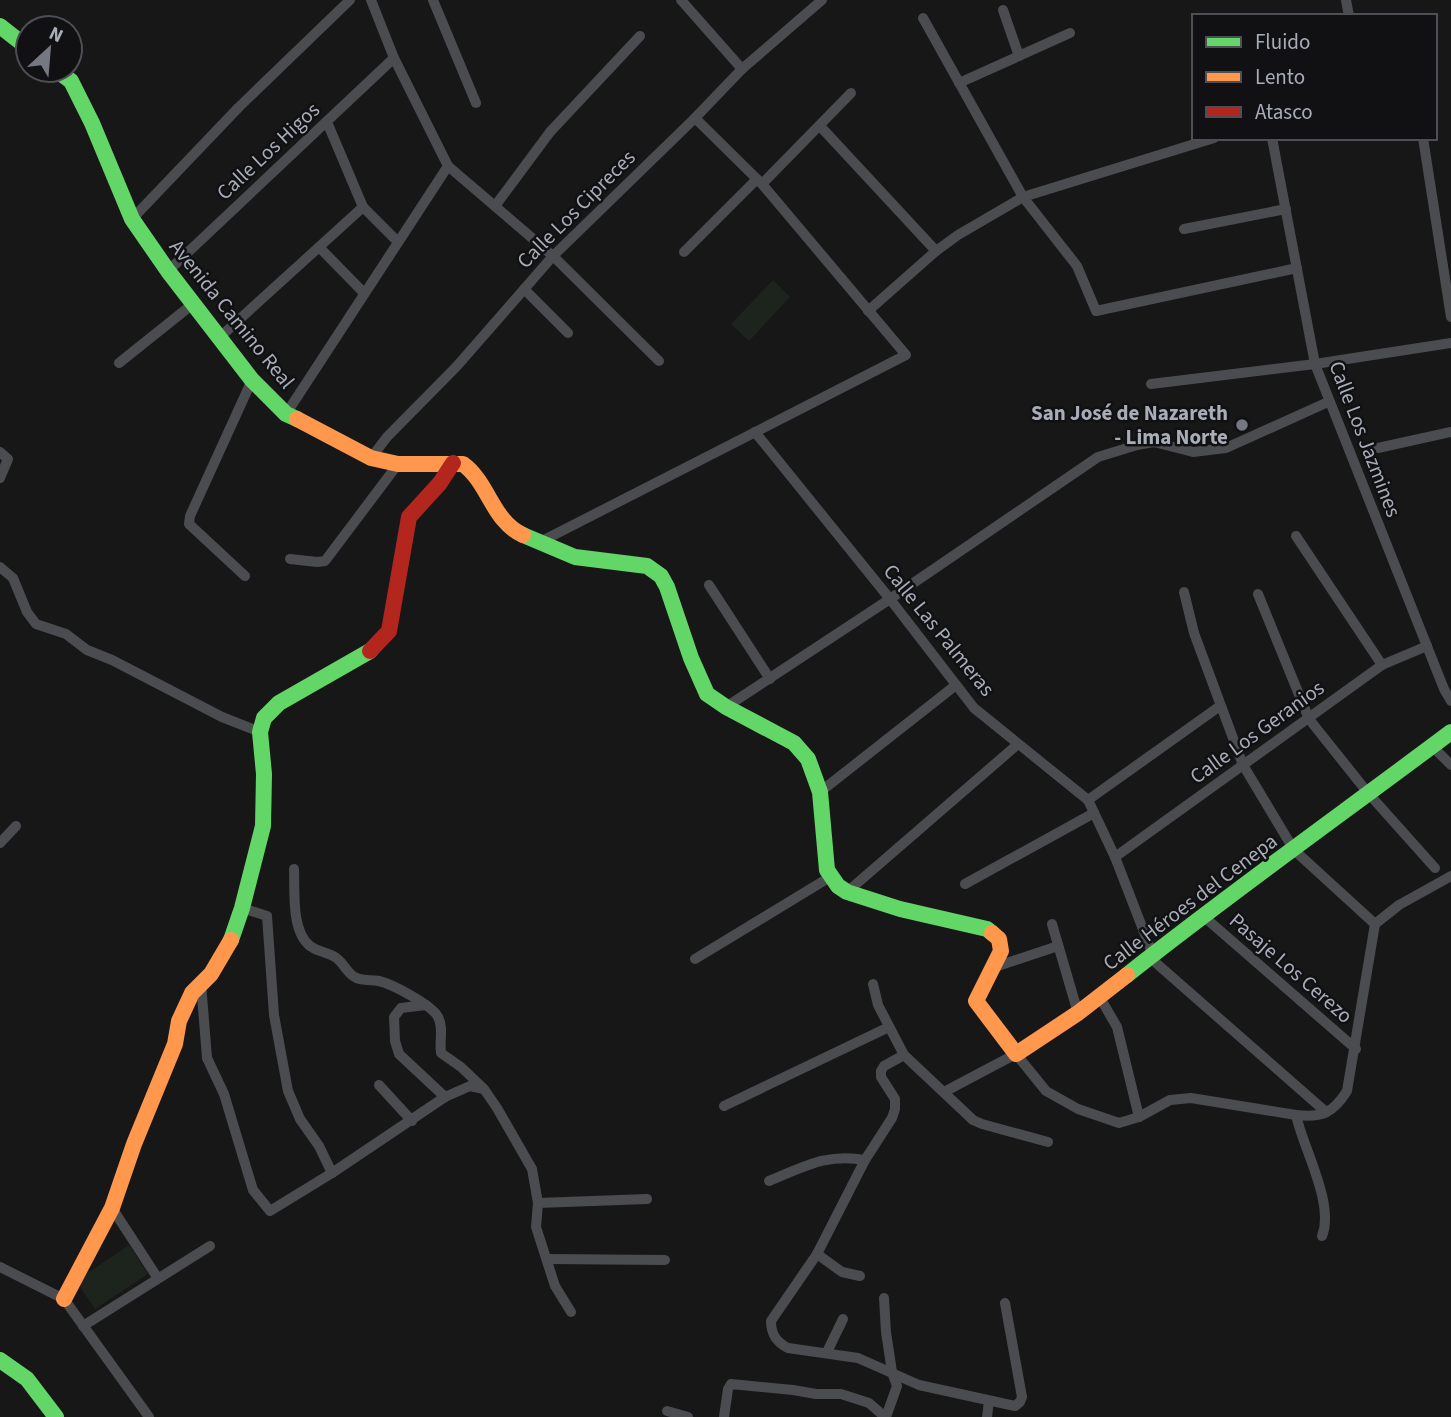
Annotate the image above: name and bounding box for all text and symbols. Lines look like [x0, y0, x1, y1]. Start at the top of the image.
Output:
north arrow [14, 14, 84, 84]
legend [1192, 14, 1437, 140]
text: N [44, 20, 67, 50]
text: Fluido [1255, 27, 1310, 57]
text: Lento [1255, 62, 1305, 92]
street label: Calle Los Higos [210, 95, 326, 207]
text: Atasco [1255, 97, 1313, 127]
street label: Calle Los Cipreces [510, 143, 642, 275]
street label: Avenida Camino Real [162, 233, 302, 395]
street label: Calle Los Jazmines [1321, 357, 1409, 522]
place label: San José de Nazareth - Lima Norte [1031, 398, 1228, 452]
marker: San José de Nazareth - Lima Norte [1234, 417, 1250, 433]
street label: Calle Las Palmeras [876, 557, 1002, 703]
street label: Calle Los Geranios [1184, 673, 1331, 791]
street label: Calle Héroes del Cenepa [1096, 826, 1284, 978]
street label: Pasaje Los Cerezo [1223, 906, 1359, 1030]

